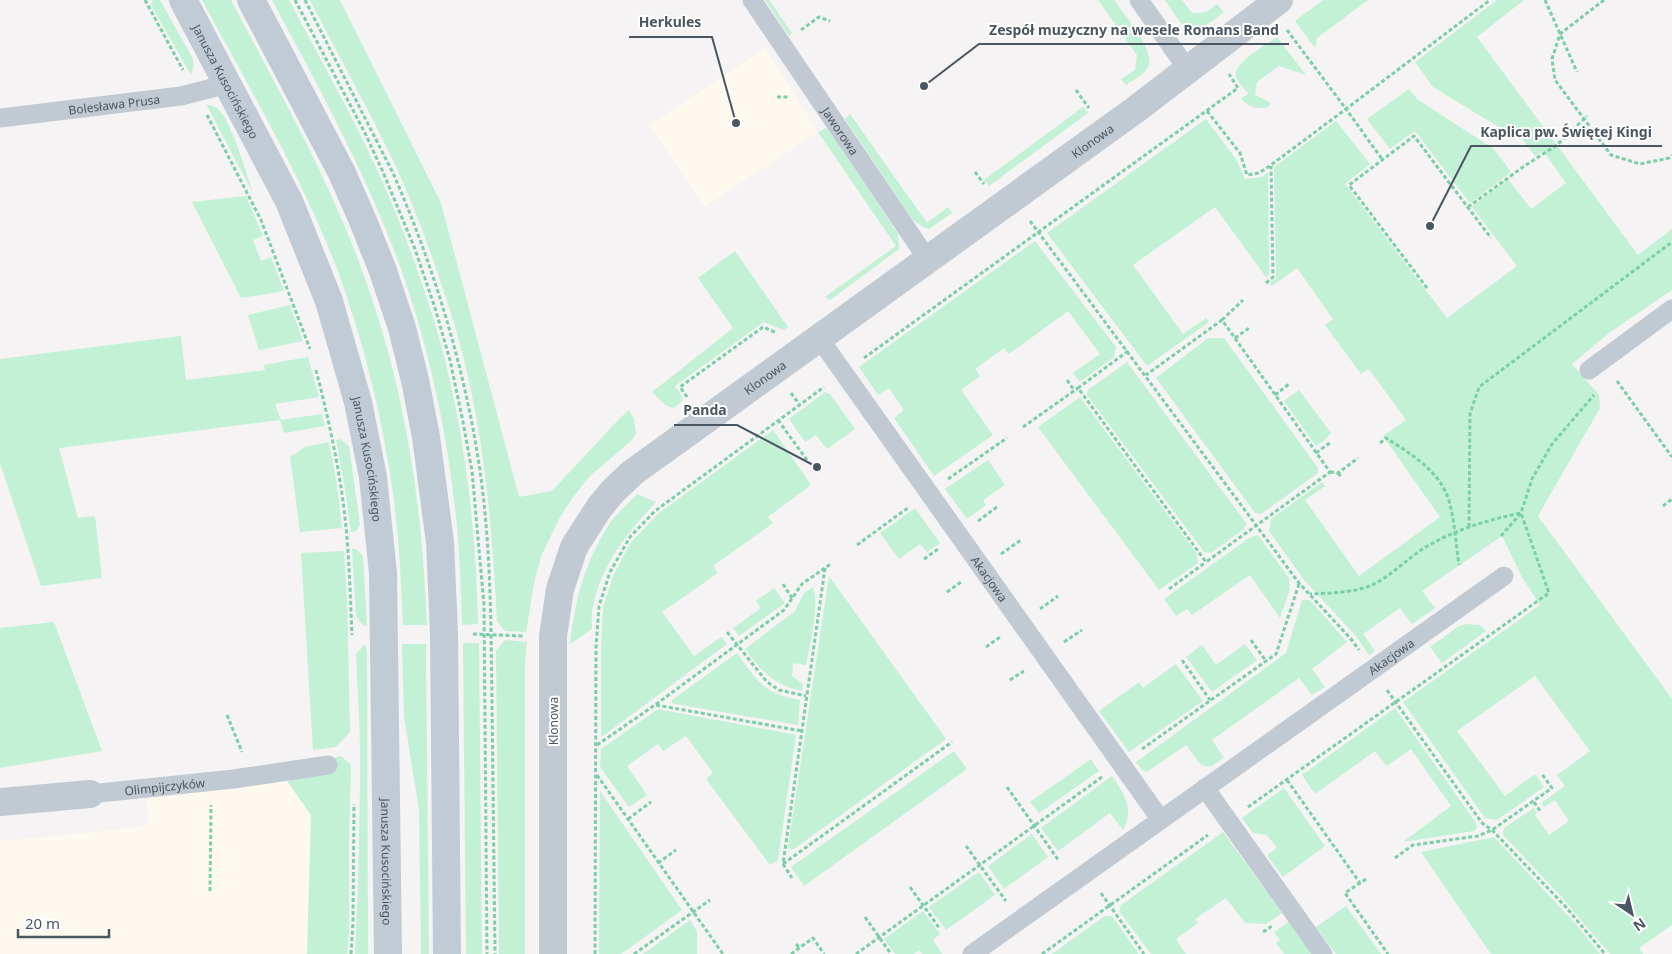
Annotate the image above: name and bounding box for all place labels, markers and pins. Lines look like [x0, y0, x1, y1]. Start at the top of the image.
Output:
callout: Herkules [629, 8, 712, 37]
callout: Zespół muzyczny na wesele Romans Band [979, 15, 1289, 44]
callout: Kaplica pw. Świętej Kingi [1471, 117, 1662, 146]
callout: Panda [674, 396, 737, 425]

